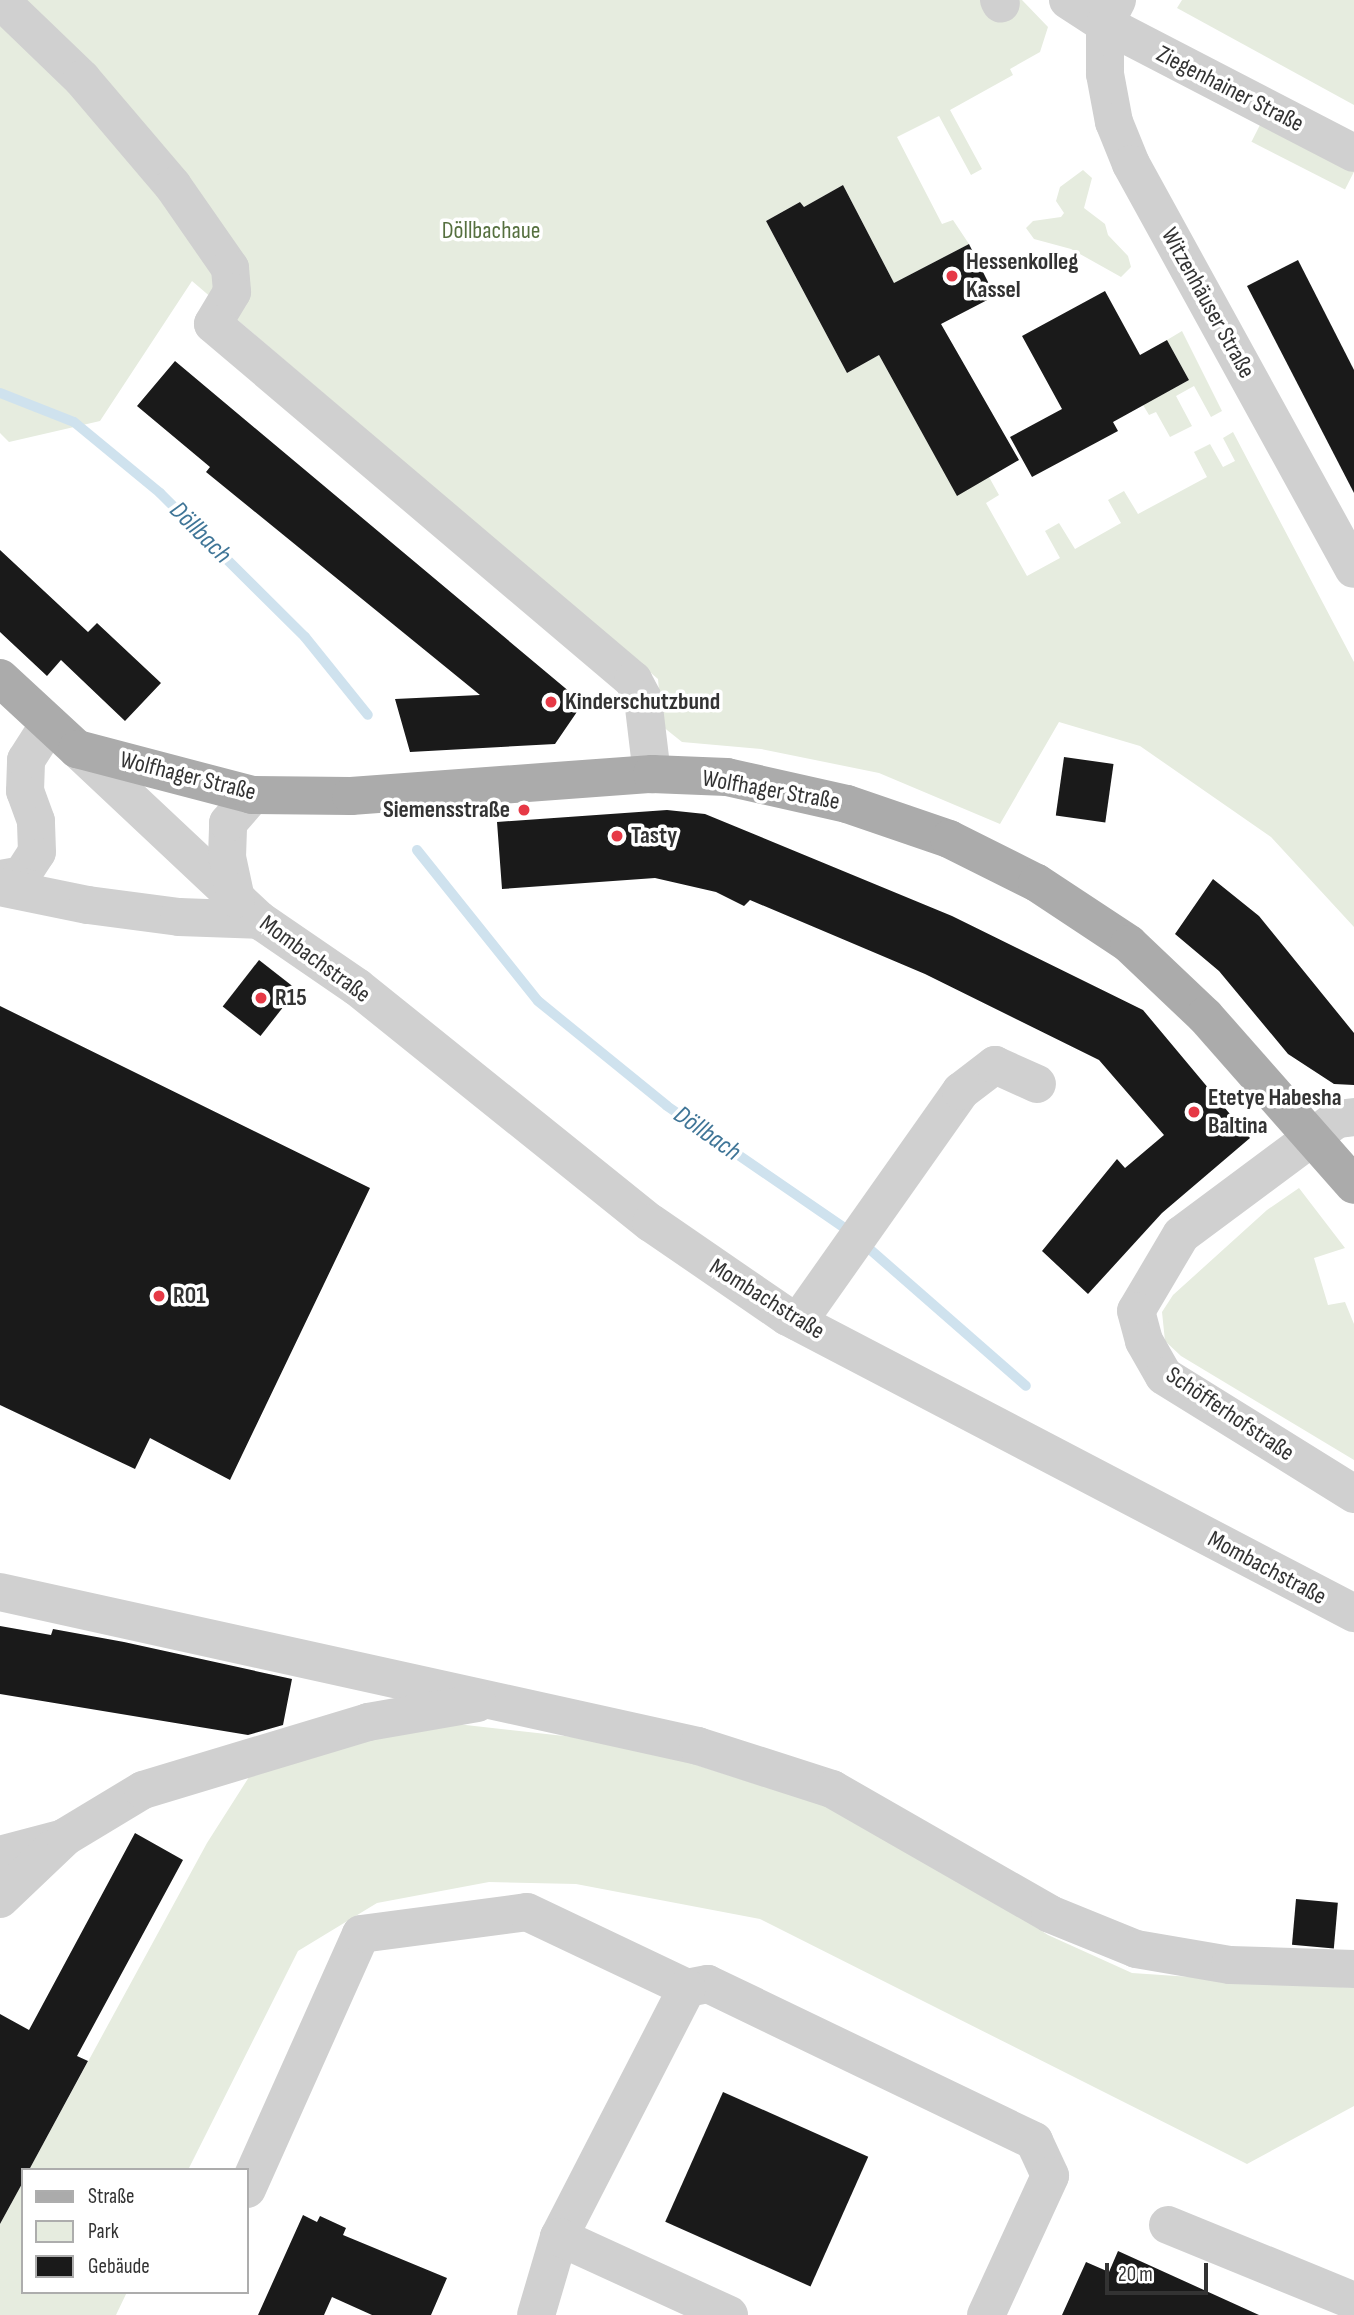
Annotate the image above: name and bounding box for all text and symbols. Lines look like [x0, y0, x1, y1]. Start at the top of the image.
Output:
street label: Ziegenhainer Straße [1152, 40, 1308, 138]
park label: Döllbachaue [442, 217, 540, 245]
street label: Witzenhäuser Straße [1155, 223, 1261, 383]
place label: Hessenkolleg Kassel [966, 248, 1078, 304]
marker: Hessenkolleg Kassel [944, 268, 960, 284]
water label: Döllbach [163, 496, 237, 570]
place label: Kinderschutzbund [565, 688, 720, 716]
marker: Kinderschutzbund [543, 694, 559, 710]
street label: Wolfhager Straße [117, 745, 259, 807]
street label: Wolfhager Straße [700, 764, 842, 816]
place label: Siemensstraße [383, 796, 510, 824]
marker: Siemensstraße [516, 802, 532, 818]
place label: Tasty [631, 822, 677, 850]
marker: Tasty [609, 828, 625, 844]
street label: Mombachstraße [254, 909, 376, 1009]
place label: R15 [275, 984, 307, 1012]
marker: R15 [253, 990, 269, 1006]
place label: Etetye Habesha Baltina [1208, 1084, 1341, 1140]
water label: Döllbach [667, 1100, 747, 1168]
marker: Etetye Habesha Baltina [1186, 1104, 1202, 1120]
street label: Mombachstraße [704, 1252, 830, 1346]
place label: R01 [173, 1282, 206, 1310]
marker: R01 [151, 1288, 167, 1304]
street label: Schöfferhofstraße [1160, 1361, 1300, 1467]
street label: Mombachstraße [1203, 1525, 1331, 1611]
legend [21, 2168, 248, 2294]
text: Straße [88, 2184, 134, 2209]
text: Park [88, 2219, 119, 2244]
scale bar [1109, 2248, 1212, 2292]
text: Gebäude [88, 2254, 150, 2279]
text: 20 m [1118, 2262, 1153, 2287]

